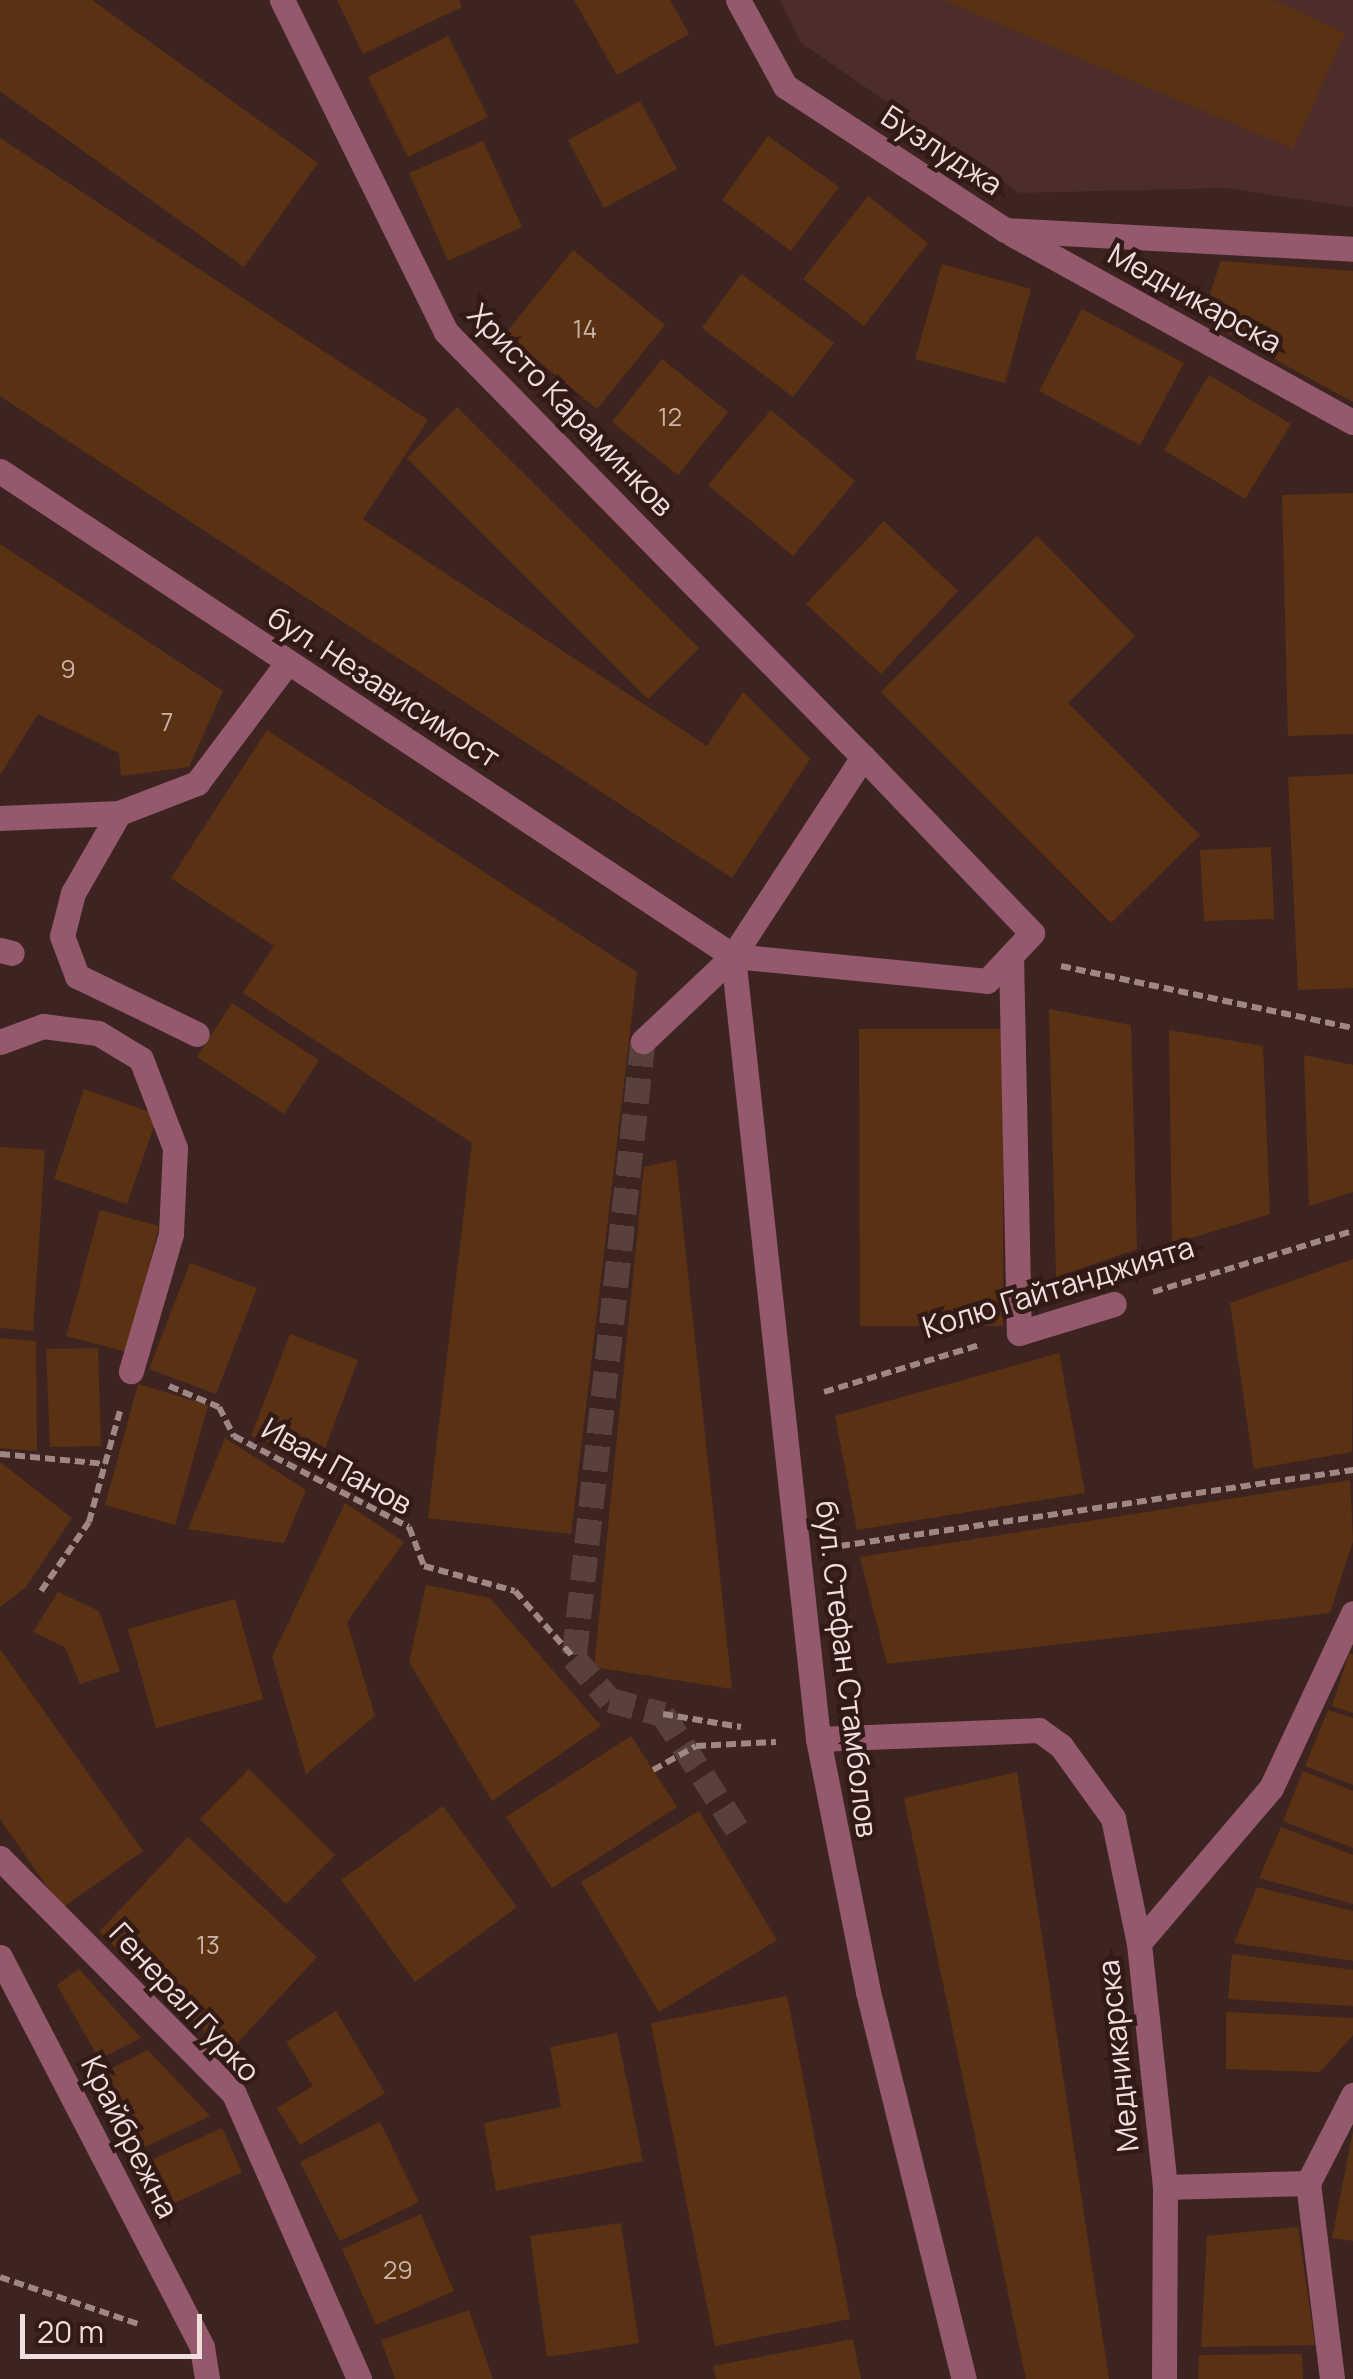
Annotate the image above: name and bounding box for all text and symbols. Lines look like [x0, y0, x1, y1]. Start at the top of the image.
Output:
street label: Бузлуджа [875, 98, 1009, 202]
street label: Медникарска [1102, 235, 1288, 361]
street label: Христо Караминков [461, 297, 681, 523]
house number: 14 [573, 314, 597, 344]
house number: 12 [658, 402, 682, 432]
street label: бул. Независимост [261, 599, 507, 775]
house number: 9 [60, 654, 76, 684]
house number: 7 [161, 707, 173, 737]
street label: Колю Гайтанджията [918, 1229, 1198, 1345]
street label: Иван Панов [256, 1410, 418, 1522]
street label: бул. Стефан Стамболов [808, 1499, 886, 1839]
street label: Генерал Гурко [102, 1915, 268, 2089]
house number: 13 [196, 1930, 220, 1960]
street label: Медникарска [1090, 1958, 1146, 2154]
street label: Крайбрежна [74, 2050, 186, 2224]
house number: 29 [383, 2255, 413, 2285]
scale bar [25, 2294, 208, 2356]
text: 20 m [37, 2311, 104, 2352]

